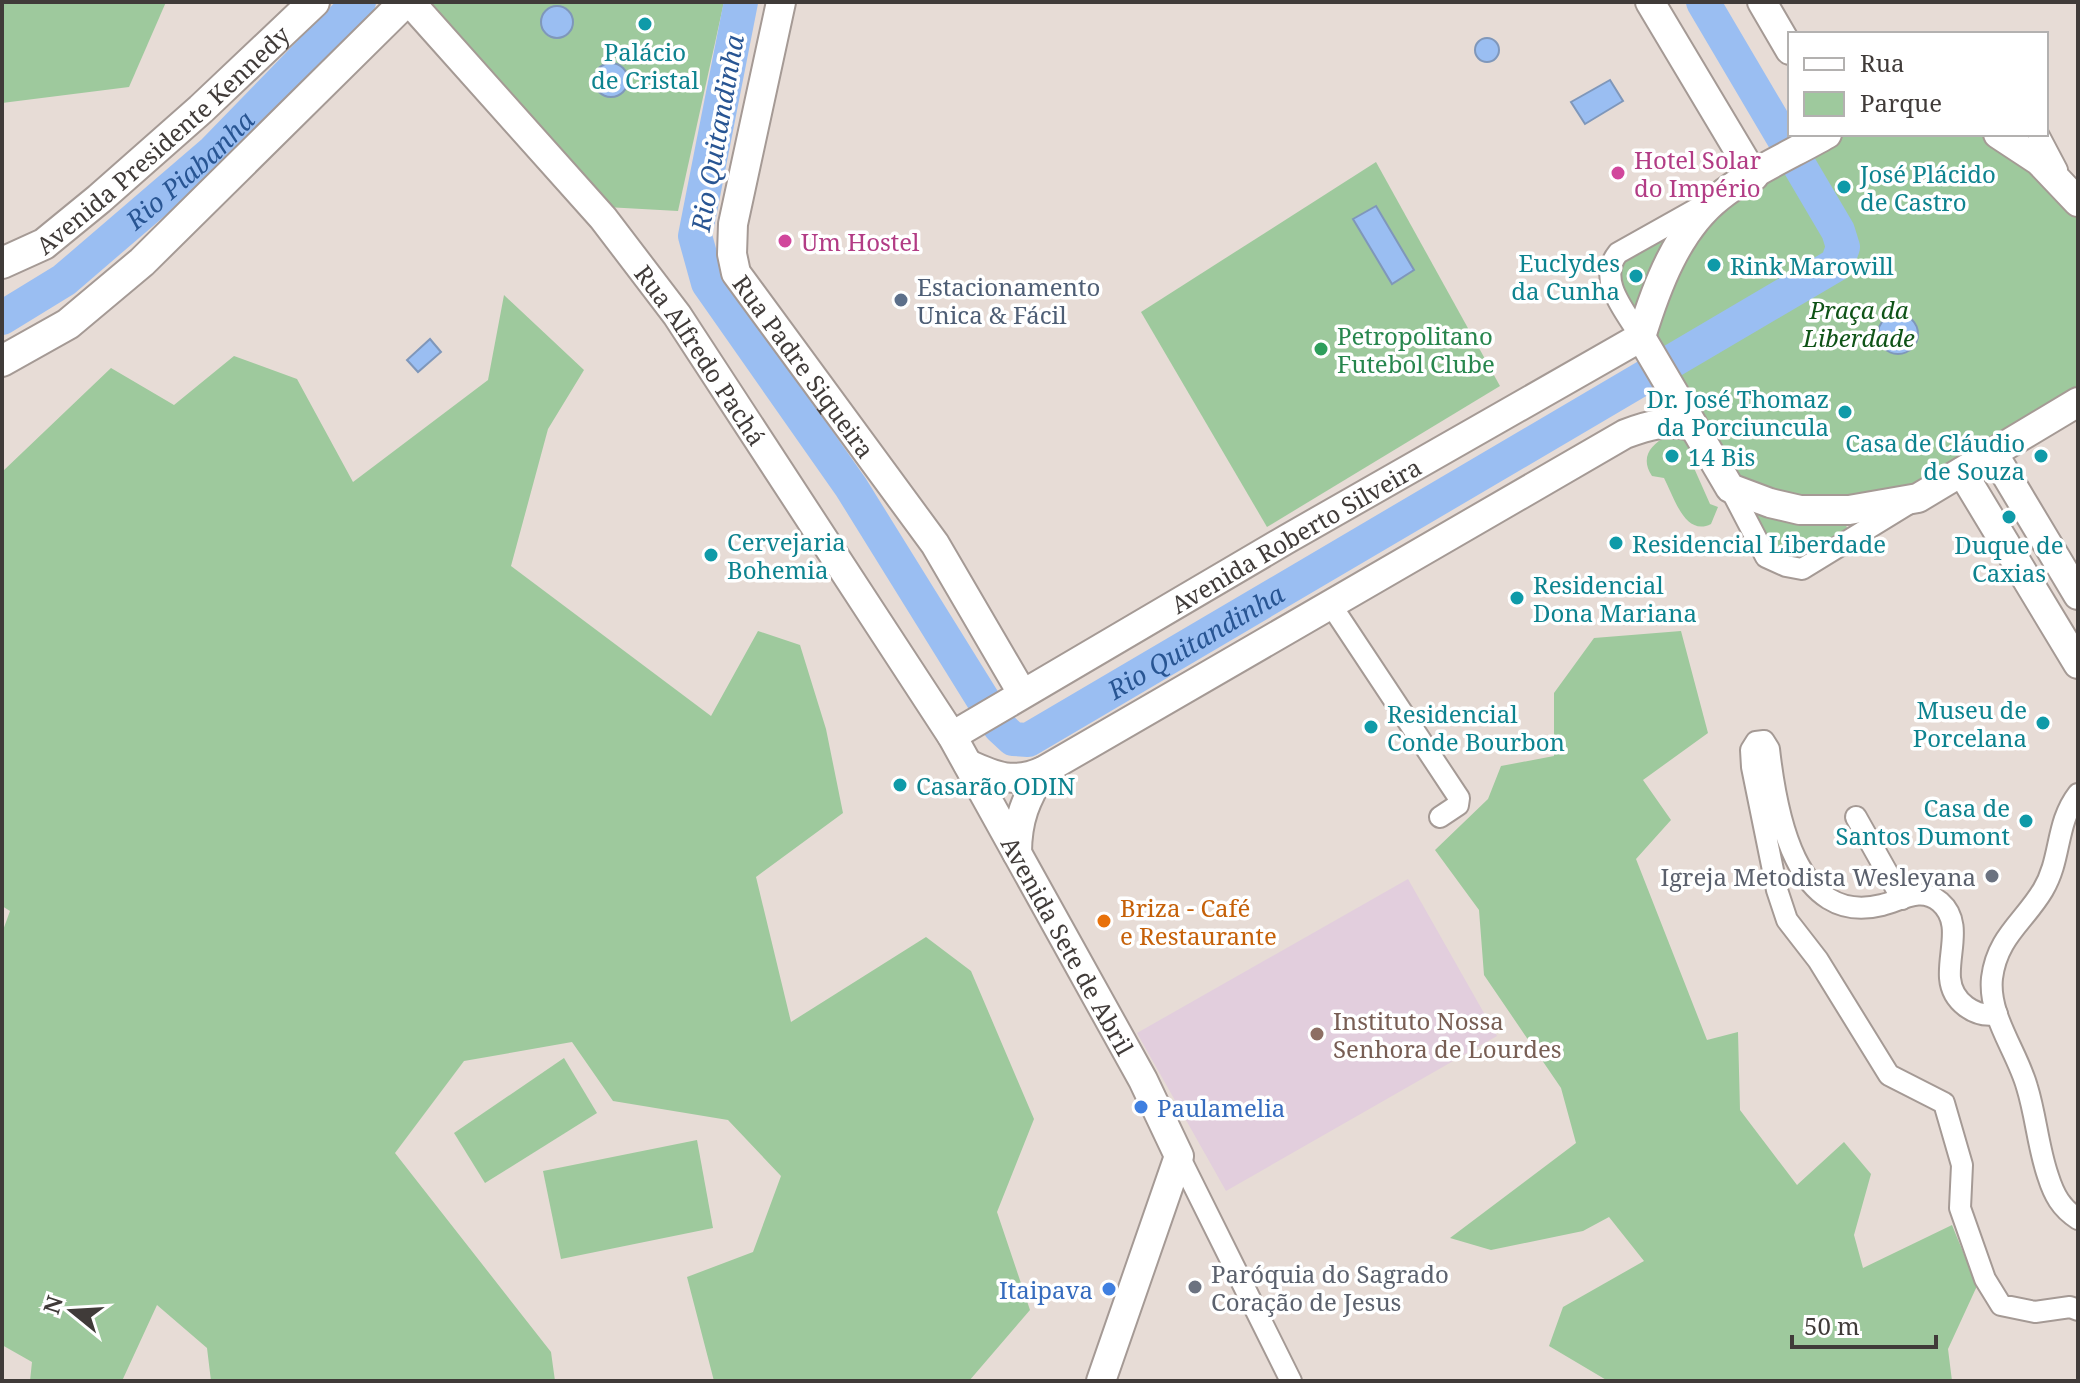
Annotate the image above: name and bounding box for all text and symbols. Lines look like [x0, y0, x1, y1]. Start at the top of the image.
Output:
marker: Palácio de Cristal [636, 15, 654, 33]
street label: Avenida Presidente Kennedy [28, 17, 296, 261]
water label: Rio Quitandinha [682, 32, 752, 235]
legend [1788, 32, 2048, 136]
place label: Palácio de Cristal [591, 35, 699, 96]
text: Rua [1860, 46, 1905, 79]
text: Parque [1860, 86, 1942, 119]
water label: Rio Piabanha [117, 102, 262, 238]
place label: Hotel Solar do Império [1634, 143, 1761, 204]
place label: José Plácido de Castro [1859, 157, 1996, 218]
marker: Hotel Solar do Império [1609, 164, 1627, 182]
marker: José Plácido de Castro [1835, 178, 1853, 196]
place label: Um Hostel [801, 225, 920, 258]
marker: Um Hostel [776, 232, 794, 250]
place label: Euclydes da Cunha [1511, 246, 1620, 307]
place label: Rink Marowill [1730, 249, 1894, 282]
marker: Rink Marowill [1705, 256, 1723, 274]
street label: Rua Alfredo Pachá [628, 258, 774, 451]
marker: Euclydes da Cunha [1627, 267, 1645, 285]
street label: Rua Padre Siqueira [726, 268, 883, 464]
place label: Estacionamento Unica & Fácil [917, 270, 1100, 331]
marker: Estacionamento Unica & Fácil [892, 291, 910, 309]
park label: Praça da Liberdade [1802, 293, 1915, 354]
place label: Petropolitano Futebol Clube [1337, 319, 1495, 380]
marker: Petropolitano Futebol Clube [1312, 340, 1330, 358]
place label: Dr. José Thomaz da Porciuncula [1647, 382, 1829, 443]
marker: Dr. José Thomaz da Porciuncula [1836, 403, 1854, 421]
place label: Casa de Cláudio de Souza [1845, 426, 2025, 487]
place label: 14 Bis [1688, 440, 1755, 473]
marker: 14 Bis [1663, 447, 1681, 465]
marker: Casa de Cláudio de Souza [2032, 447, 2050, 465]
street label: Avenida Roberto Silveira [1164, 450, 1427, 620]
marker: Duque de Caxias [2000, 508, 2018, 526]
place label: Cervejaria Bohemia [727, 525, 846, 586]
place label: Residencial Liberdade [1632, 527, 1886, 560]
place label: Duque de Caxias [1954, 528, 2064, 589]
marker: Residencial Liberdade [1607, 534, 1625, 552]
marker: Cervejaria Bohemia [702, 546, 720, 564]
place label: Residencial Dona Mariana [1533, 568, 1697, 629]
water label: Rio Quitandinha [1100, 575, 1290, 708]
marker: Residencial Dona Mariana [1508, 589, 1526, 607]
place label: Museu de Porcelana [1913, 693, 2027, 754]
place label: Residencial Conde Bourbon [1387, 697, 1565, 758]
marker: Museu de Porcelana [2034, 714, 2052, 732]
marker: Residencial Conde Bourbon [1362, 718, 1380, 736]
place label: Casarão ODIN [916, 769, 1075, 802]
marker: Casarão ODIN [891, 776, 909, 794]
place label: Casa de Santos Dumont [1835, 791, 2010, 852]
marker: Casa de Santos Dumont [2017, 812, 2035, 830]
street label: Avenida Sete de Abril [994, 830, 1142, 1061]
place label: Igreja Metodista Wesleyana [1660, 860, 1976, 893]
marker: Igreja Metodista Wesleyana [1983, 867, 2001, 885]
place label: Briza - Café e Restaurante [1120, 891, 1277, 952]
marker: Briza - Café e Restaurante [1095, 912, 1113, 930]
place label: Instituto Nossa Senhora de Lourdes [1333, 1004, 1562, 1065]
marker: Instituto Nossa Senhora de Lourdes [1308, 1025, 1326, 1043]
place label: Paulamelia [1157, 1091, 1285, 1124]
marker: Paulamelia [1132, 1098, 1150, 1116]
place label: Paróquia do Sagrado Coração de Jesus [1211, 1257, 1449, 1318]
north arrow [32, 1271, 112, 1351]
place label: Itaipava [999, 1273, 1093, 1306]
marker: Paróquia do Sagrado Coração de Jesus [1186, 1278, 1204, 1296]
marker: Itaipava [1100, 1280, 1118, 1298]
text: N [35, 1292, 69, 1317]
scale bar [1792, 1299, 1936, 1349]
text: 50 m [1804, 1309, 1860, 1342]

